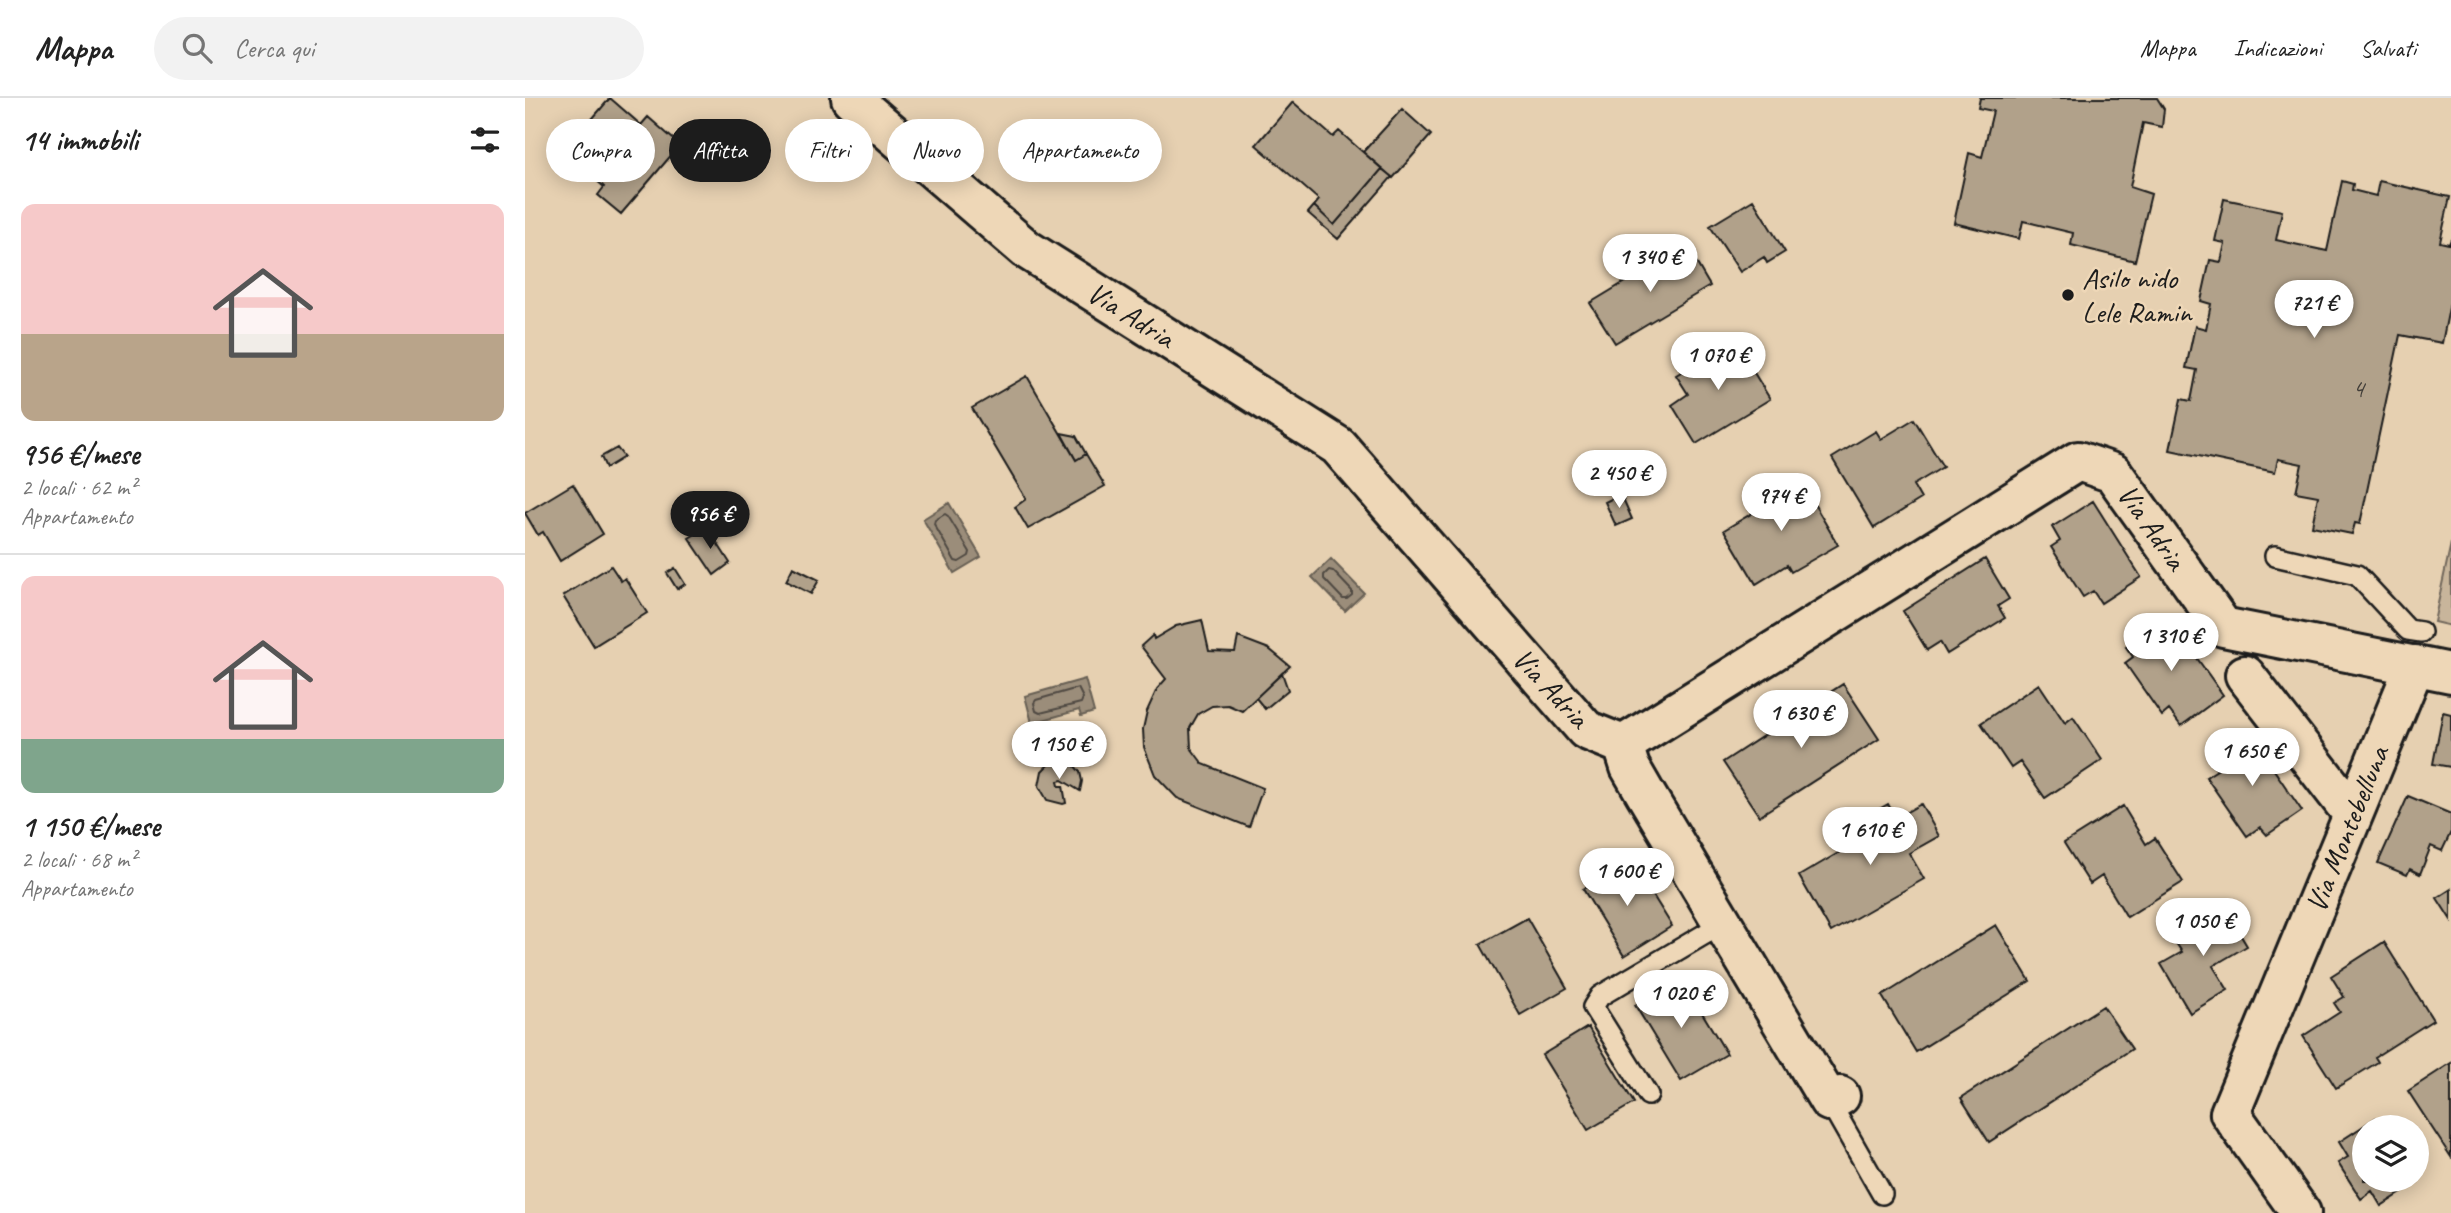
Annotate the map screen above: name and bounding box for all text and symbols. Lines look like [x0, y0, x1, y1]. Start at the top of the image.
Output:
search box [154, 17, 644, 80]
text: Mappa [35, 27, 112, 69]
icon: search [178, 29, 216, 67]
text: Cerca qui [234, 32, 314, 65]
text: Mappa [2140, 33, 2196, 63]
text: Indicazioni [2234, 33, 2322, 63]
text: Salvati [2360, 33, 2416, 63]
chip: Compra [546, 119, 655, 182]
chip: Affitta [669, 119, 771, 182]
chip: Filtri [785, 119, 873, 182]
chip: Nuovo [887, 119, 984, 182]
chip: Appartamento [998, 119, 1162, 182]
text: 14 immobili [21, 121, 138, 159]
icon: filters [466, 121, 504, 159]
pin: 1 340 € [1585, 234, 1715, 294]
text: 1 340 € [1619, 242, 1681, 271]
icon: home [200, 250, 326, 376]
place label: Asilo nido Lele Ramin [2082, 259, 2193, 331]
street label: Via Adria [1080, 273, 1183, 358]
pin: 721 € [2265, 280, 2363, 340]
marker: Asilo nido Lele Ramin [2060, 287, 2076, 303]
text: 721 € [2291, 288, 2337, 317]
pin: 1 070 € [1653, 332, 1783, 392]
text: 1 070 € [1687, 340, 1749, 369]
house number: 4 [2352, 372, 2366, 405]
text: 956 €/mese [21, 435, 140, 473]
pin: 2 450 € [1554, 450, 1684, 510]
text: 2 450 € [1588, 458, 1650, 487]
text: 2 locali · 62 m² [21, 473, 136, 502]
pin: 974 € [1732, 474, 1830, 533]
street label: Via Adria [2109, 477, 2196, 579]
text: 974 € [1758, 481, 1804, 510]
pin: 956 € [661, 491, 759, 551]
text: 956 € [687, 499, 733, 528]
text: Appartamento [21, 502, 133, 531]
pin: 1 310 € [2106, 614, 2236, 673]
text: 1 310 € [2140, 621, 2202, 650]
icon: home [200, 622, 326, 748]
street label: Via Adria [1504, 640, 1599, 737]
pin: 1 630 € [1736, 690, 1866, 750]
text: 1 630 € [1769, 698, 1833, 727]
pin: 1 150 € [994, 722, 1124, 781]
pin: 1 650 € [2187, 728, 2317, 788]
text: 1 150 € [1028, 729, 1090, 758]
text: 1 650 € [2221, 736, 2284, 765]
street label: Via Montebelluna [2296, 739, 2398, 918]
text: 1 150 €/mese [21, 807, 160, 845]
pin: 1 610 € [1805, 808, 1935, 867]
text: 1 610 € [1838, 815, 1902, 844]
text: 2 locali · 68 m² [21, 845, 136, 874]
pin: 1 600 € [1562, 848, 1692, 908]
text: 1 600 € [1595, 856, 1659, 885]
text: Appartamento [21, 874, 133, 903]
pin: 1 050 € [2138, 898, 2268, 958]
text: 1 050 € [2172, 906, 2234, 935]
pin: 1 020 € [1616, 970, 1746, 1030]
text: 1 020 € [1650, 978, 1712, 1007]
map controls [2352, 1115, 2429, 1192]
button: layers [2352, 1115, 2429, 1192]

